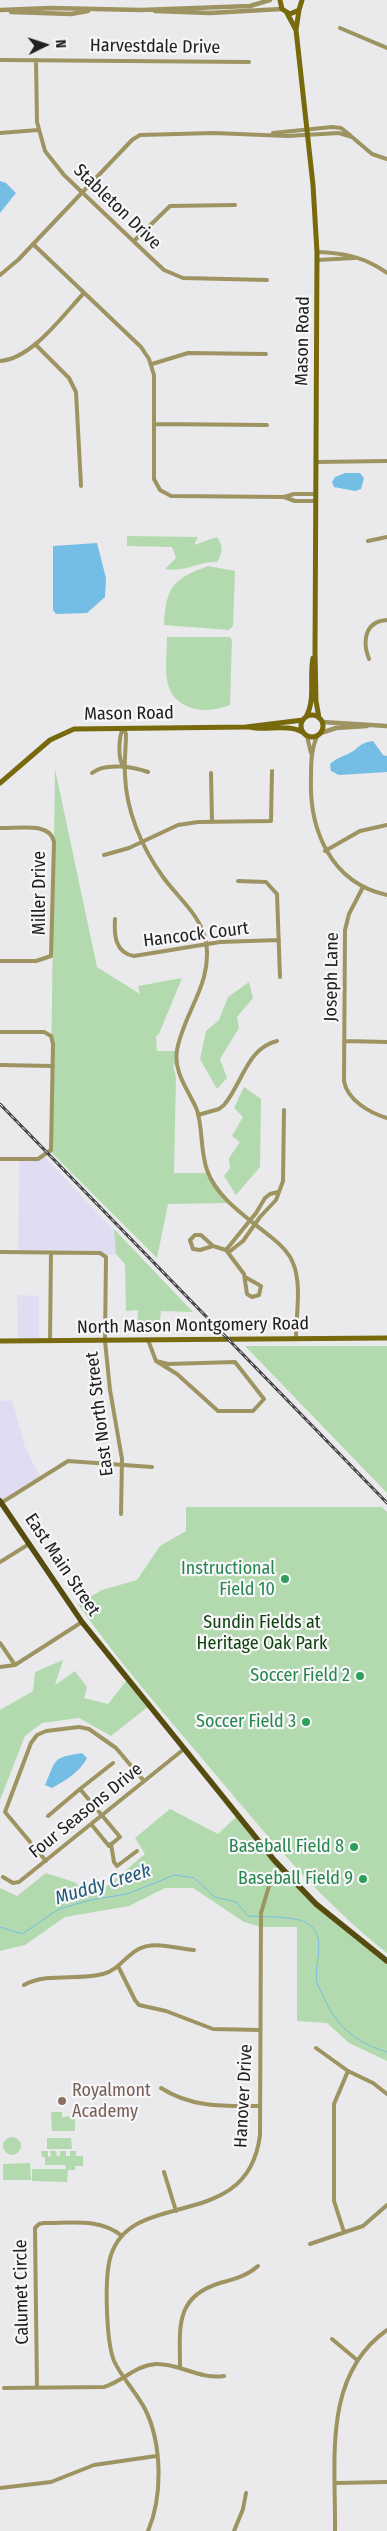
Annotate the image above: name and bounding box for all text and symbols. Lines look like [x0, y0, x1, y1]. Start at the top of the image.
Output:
north arrow [20, 20, 70, 70]
street label: Harvestdale Drive [90, 35, 220, 59]
text: N [52, 39, 69, 49]
street label: Stableton Drive [69, 160, 165, 254]
street label: Mason Road [291, 296, 315, 386]
street label: Mason Road [84, 702, 174, 726]
street label: Miller Drive [29, 851, 51, 935]
street label: Hancock Court [142, 918, 250, 952]
street label: Joseph Lane [320, 932, 344, 1022]
street label: North Mason Montgomery Road [77, 1313, 309, 1339]
street label: East North Street [82, 1351, 118, 1477]
street label: East Main Street [20, 1510, 104, 1620]
place label: Instructional Field 10 [181, 1558, 275, 1600]
marker: Instructional Field 10 [279, 1573, 291, 1585]
park label: Sundin Fields at Heritage Oak Park [197, 1612, 327, 1655]
place label: Soccer Field 2 [250, 1665, 350, 1687]
marker: Soccer Field 2 [354, 1670, 366, 1682]
place label: Soccer Field 3 [196, 1711, 296, 1733]
marker: Soccer Field 3 [300, 1716, 312, 1728]
street label: Four Seasons Drive [25, 1759, 147, 1863]
place label: Baseball Field 8 [229, 1836, 344, 1858]
marker: Baseball Field 8 [348, 1841, 360, 1853]
water label: Muddy Creek [52, 1860, 154, 1910]
place label: Baseball Field 9 [238, 1868, 353, 1890]
marker: Baseball Field 9 [357, 1873, 369, 1885]
street label: Hanover Drive [230, 2043, 258, 2149]
place label: Royalmont Academy [72, 2080, 151, 2122]
marker: Royalmont Academy [56, 2095, 68, 2107]
street label: Calumet Circle [10, 2239, 34, 2345]

